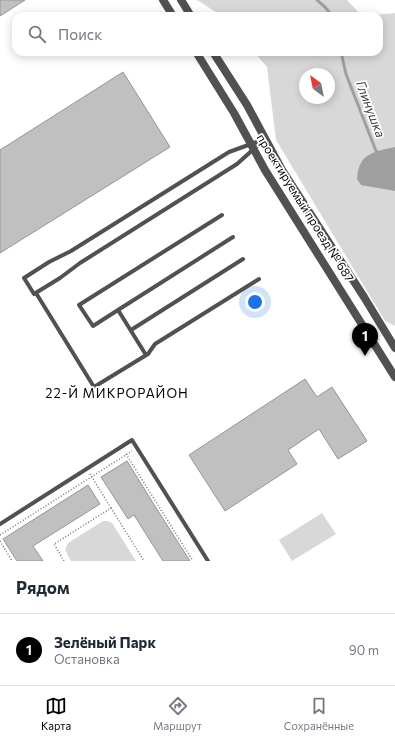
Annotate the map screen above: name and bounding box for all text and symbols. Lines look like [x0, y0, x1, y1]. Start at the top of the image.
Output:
search box [12, 12, 383, 56]
icon: search [26, 23, 48, 45]
text: Поиск [58, 25, 102, 43]
north arrow [299, 68, 335, 104]
water label: Глинушка [353, 78, 389, 140]
street label: проектируемый проезд № 687 [254, 131, 357, 284]
your location [245, 292, 265, 312]
pin: 1 [352, 323, 378, 356]
district label: 22-Й МИКРОРАЙОН [45, 385, 189, 401]
text: Рядом [16, 577, 70, 598]
text: Зелёный Парк [54, 633, 156, 651]
text: 1 [26, 642, 32, 658]
text: 90 m [349, 642, 379, 658]
text: Остановка [54, 651, 120, 667]
tab: Карта [41, 695, 71, 732]
tab: Маршрут [153, 695, 202, 732]
tab: Сохранённые [284, 695, 354, 732]

